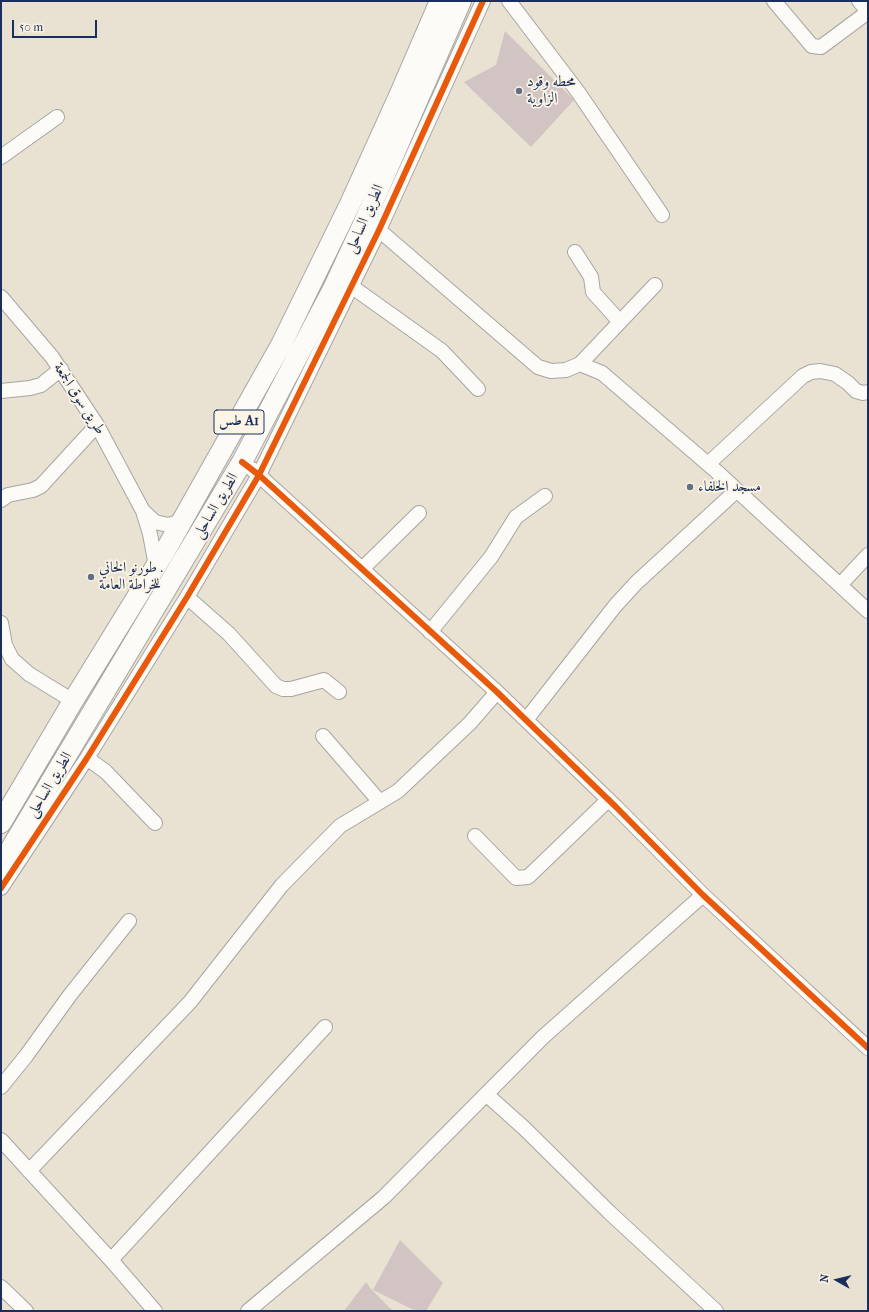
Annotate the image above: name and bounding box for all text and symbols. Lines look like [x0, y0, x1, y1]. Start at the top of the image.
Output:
scale bar [14, 12, 99, 38]
text: 50 m [19, 20, 43, 34]
place label: محطه وقود الزاوية [527, 73, 576, 108]
marker: محطه وقود الزاوية [514, 86, 524, 96]
street label: الطريق الساحلى [342, 182, 388, 256]
street label: طريق سوق الجمعة [49, 360, 109, 438]
road number: طس A1 [214, 410, 264, 434]
street label: الطريق الساحلى [189, 470, 243, 542]
place label: مسجد الخلفاء [698, 478, 761, 496]
marker: مسجد الخلفاء [685, 482, 695, 492]
place label: طورنو الخاني . للخراطة العامة [99, 559, 163, 594]
marker: طورنو الخاني . للخراطة العامة [86, 572, 96, 582]
street label: الطريق الساحلى [23, 749, 77, 821]
north arrow [817, 1260, 857, 1300]
text: N [818, 1273, 832, 1283]

